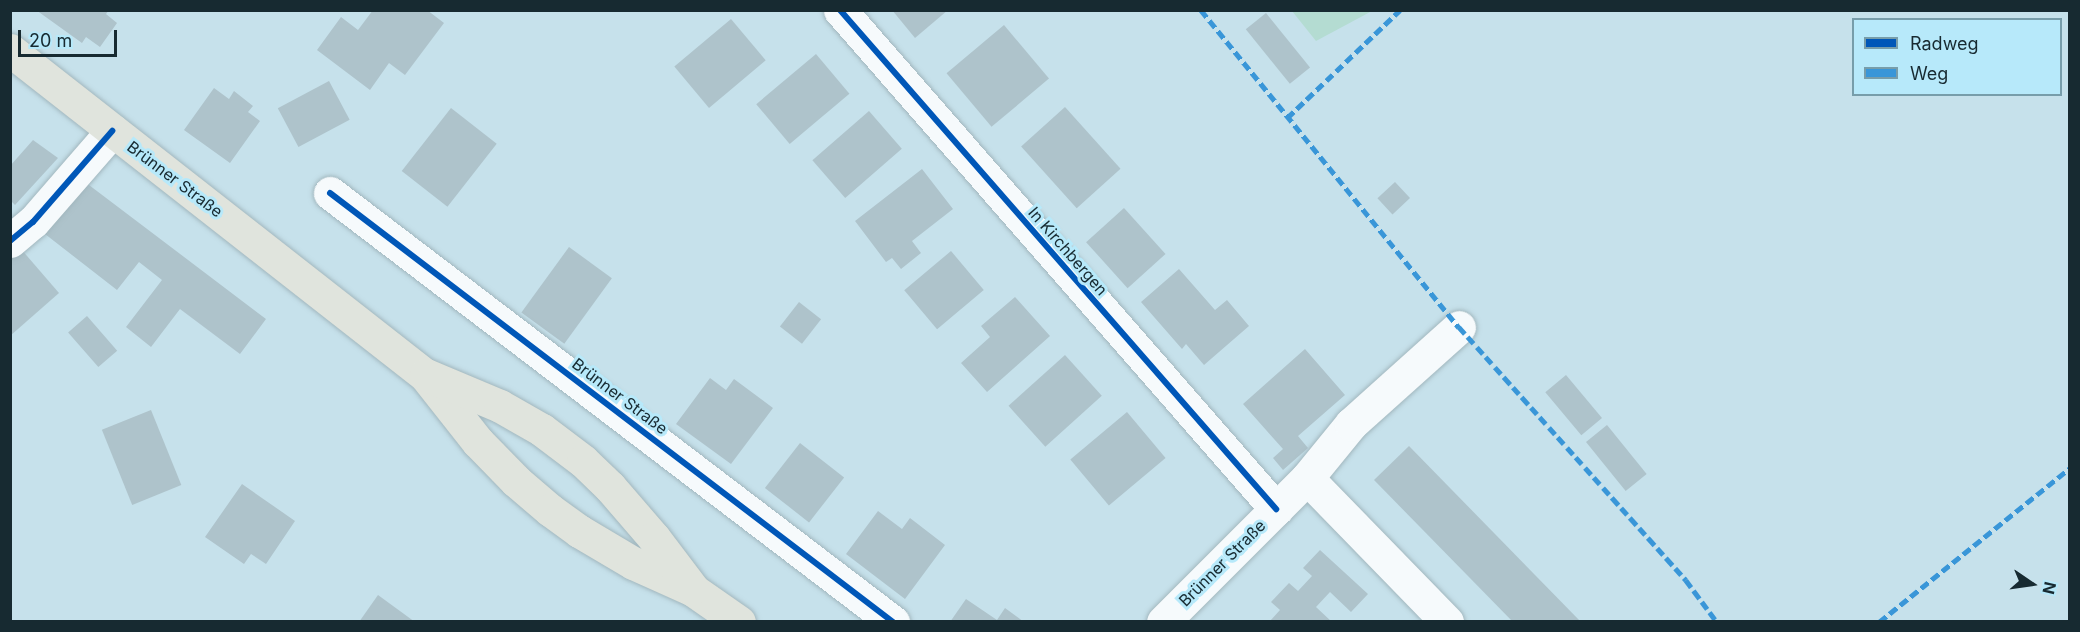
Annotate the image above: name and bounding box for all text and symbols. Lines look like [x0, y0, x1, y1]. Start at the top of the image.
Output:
scale bar [21, 18, 120, 56]
legend [1852, 18, 2062, 96]
text: 20 m [29, 30, 72, 51]
text: Radweg [1910, 33, 1979, 54]
text: Weg [1910, 63, 1948, 84]
street label: Brünner Straße [124, 137, 226, 221]
street label: In Kirchbergen [1024, 203, 1112, 299]
street label: Brünner Straße [569, 354, 671, 438]
street label: Brünner Straße [1175, 516, 1269, 610]
north arrow [2002, 554, 2062, 614]
text: N [2038, 580, 2061, 596]

